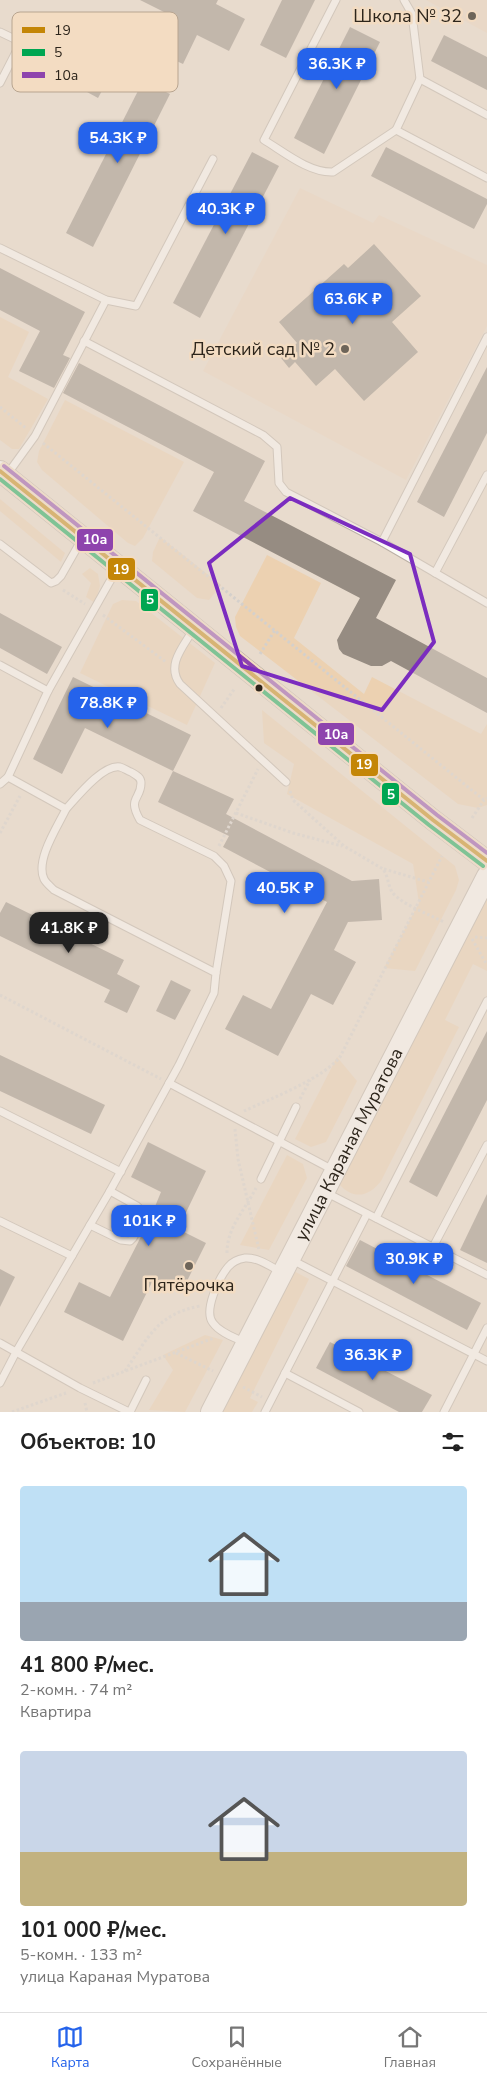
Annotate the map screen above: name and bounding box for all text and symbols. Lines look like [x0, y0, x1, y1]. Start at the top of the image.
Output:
place label: Школа № 32 [353, 4, 462, 28]
marker: Школа № 32 [466, 10, 478, 22]
legend [12, 12, 178, 92]
text: 19 [54, 21, 71, 40]
text: 5 [54, 43, 62, 62]
pin: 36.3K ₽ [291, 48, 383, 90]
text: 36.3K ₽ [308, 53, 366, 75]
text: 10а [54, 66, 78, 85]
pin: 54.3K ₽ [72, 121, 164, 164]
text: 54.3K ₽ [89, 127, 147, 149]
pin: 40.3K ₽ [180, 192, 272, 235]
text: 40.3K ₽ [197, 198, 255, 220]
pin: 63.6K ₽ [307, 282, 399, 325]
text: 63.6K ₽ [324, 288, 382, 310]
place label: Детский сад № 2 [191, 337, 335, 361]
marker: Детский сад № 2 [339, 343, 351, 355]
line badge: 10а [76, 528, 114, 552]
text: 10а [83, 530, 107, 549]
line badge: 19 [107, 557, 136, 581]
text: 19 [113, 560, 129, 579]
line badge: 5 [140, 588, 159, 612]
text: 5 [146, 590, 154, 609]
unlabelled marker [254, 683, 264, 693]
pin: 78.8K ₽ [62, 686, 154, 729]
text: 78.8K ₽ [79, 692, 137, 714]
line badge: 10а [317, 722, 355, 746]
text: 10а [324, 725, 348, 744]
line badge: 19 [350, 753, 379, 777]
text: 19 [356, 755, 372, 774]
line badge: 5 [381, 782, 400, 806]
text: 5 [387, 785, 395, 804]
pin: 40.5K ₽ [239, 872, 331, 914]
text: 40.5K ₽ [256, 877, 314, 899]
pin: 41.8K ₽ [23, 912, 115, 954]
text: 41.8K ₽ [40, 917, 98, 939]
street label: улица Караная Муратова [289, 1044, 408, 1245]
pin: 101K ₽ [108, 1204, 190, 1247]
text: 101K ₽ [122, 1210, 176, 1232]
pin: 30.9K ₽ [368, 1242, 460, 1285]
text: 30.9K ₽ [385, 1248, 443, 1270]
marker: Пятёрочка [183, 1260, 195, 1272]
place label: Пятёрочка [144, 1273, 235, 1297]
pin: 36.3K ₽ [327, 1338, 419, 1381]
text: 36.3K ₽ [344, 1344, 402, 1366]
text: Объектов: 10 [20, 1428, 156, 1456]
icon: filters [439, 1428, 467, 1456]
icon: home [199, 1519, 289, 1609]
text: 41 800 ₽/мес. [20, 1651, 154, 1679]
text: 2-комн. · 74 m² [20, 1679, 132, 1701]
text: Квартира [20, 1701, 92, 1723]
icon: home [199, 1784, 289, 1874]
text: 101 000 ₽/мес. [20, 1916, 167, 1944]
text: 5-комн. · 133 m² [20, 1944, 142, 1966]
text: улица Караная Муратова [20, 1966, 210, 1988]
tab: Карта [51, 2023, 90, 2072]
tab: Сохранённые [191, 2023, 282, 2072]
tab: Главная [384, 2023, 436, 2072]

